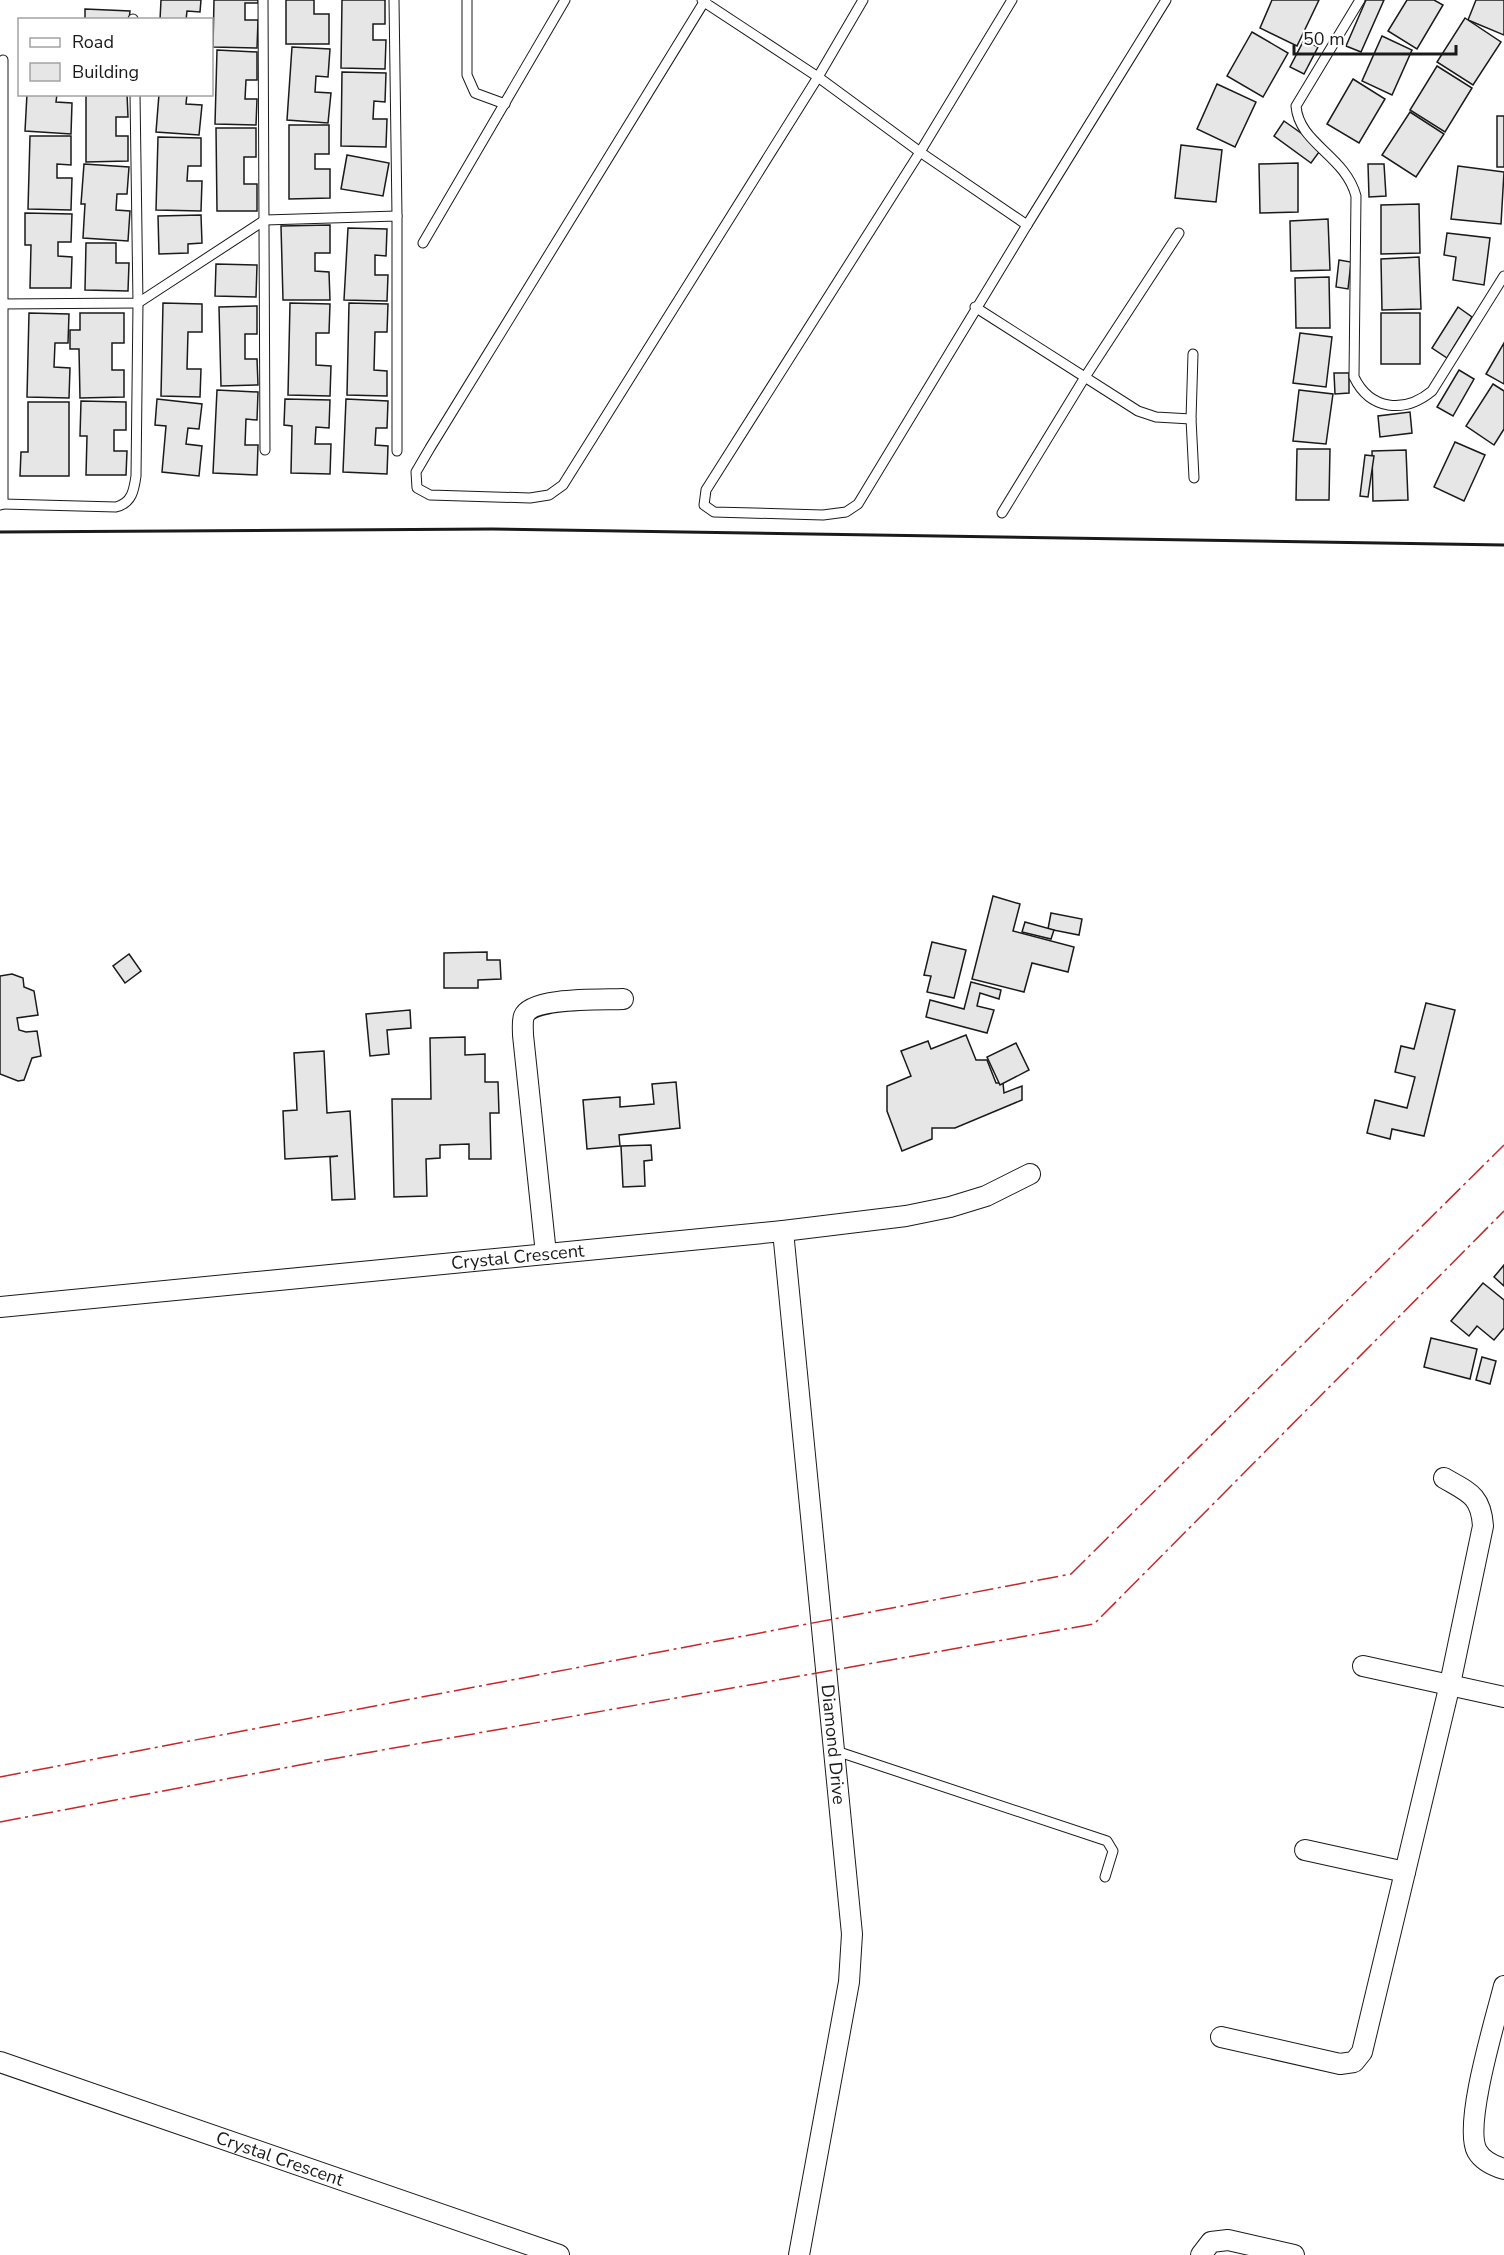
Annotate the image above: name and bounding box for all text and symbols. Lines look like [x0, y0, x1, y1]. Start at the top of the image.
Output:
legend [18, 18, 213, 96]
scale bar [1294, 18, 1456, 56]
text: 50 m [1303, 27, 1345, 51]
text: Road [72, 30, 114, 54]
text: Building [72, 60, 139, 84]
street label: Crystal Crescent [450, 1238, 586, 1275]
street label: Diamond Drive [816, 1683, 851, 1806]
street label: Crystal Crescent [213, 2125, 347, 2192]

